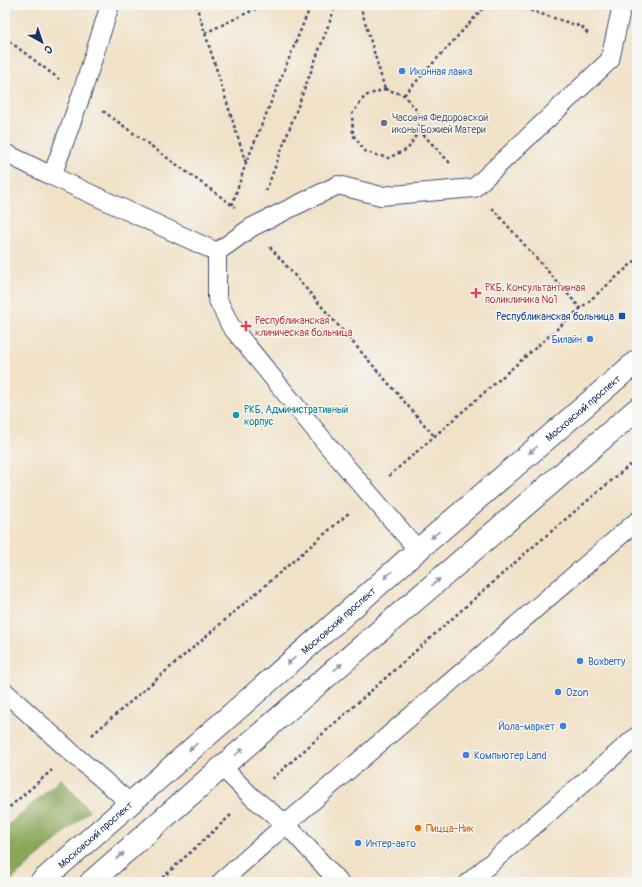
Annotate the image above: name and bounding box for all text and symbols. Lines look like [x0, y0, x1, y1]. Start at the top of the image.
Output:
north arrow [22, 22, 62, 62]
text: С [41, 42, 55, 57]
marker: Иконная лавка [397, 66, 407, 76]
place label: Иконная лавка [410, 66, 473, 78]
place label: Часовня Федоровской иконы Божией Матери [392, 112, 488, 136]
marker: Часовня Федоровской иконы Божией Матери [379, 118, 389, 128]
place label: РКБ, Консультантивная поликлиника №1 [485, 282, 585, 306]
marker: РКБ, Консультантивная поликлиника №1 [470, 287, 482, 299]
place label: Республиканская больница [496, 311, 614, 323]
marker: Республиканская больница [617, 311, 627, 321]
place label: Республиканская клиническая больница [255, 315, 353, 339]
marker: Республиканская клиническая больница [240, 320, 252, 332]
place label: Билайн [552, 334, 582, 346]
marker: Билайн [585, 334, 595, 344]
street label: Московский проспект [543, 373, 623, 444]
place label: РКБ, Административный корпус [244, 404, 348, 428]
marker: РКБ, Административный корпус [231, 410, 241, 420]
one-way arrow [528, 446, 538, 455]
one-way arrow [430, 530, 439, 539]
one-way arrow [383, 571, 394, 580]
one-way arrow [431, 578, 441, 587]
street label: Московский проспект [299, 585, 379, 657]
marker: Boxberry [575, 656, 585, 666]
place label: Boxberry [588, 656, 626, 668]
one-way arrow [286, 657, 296, 666]
one-way arrow [332, 663, 343, 672]
marker: Ozon [553, 687, 563, 697]
place label: Ozon [566, 687, 589, 699]
place label: Йола-маркет [498, 720, 555, 733]
marker: Йола-маркет [558, 721, 568, 731]
one-way arrow [188, 743, 198, 752]
one-way arrow [234, 748, 245, 757]
marker: Компьютер Land [461, 750, 471, 760]
place label: Компьютер Land [474, 750, 547, 762]
street label: Московский проспект [56, 799, 135, 871]
marker: Пицца-Ник [413, 823, 423, 833]
place label: Пицца-Ник [426, 823, 474, 835]
marker: Интер-авто [353, 838, 363, 848]
place label: Интер-авто [366, 838, 416, 850]
one-way arrow [115, 852, 126, 861]

